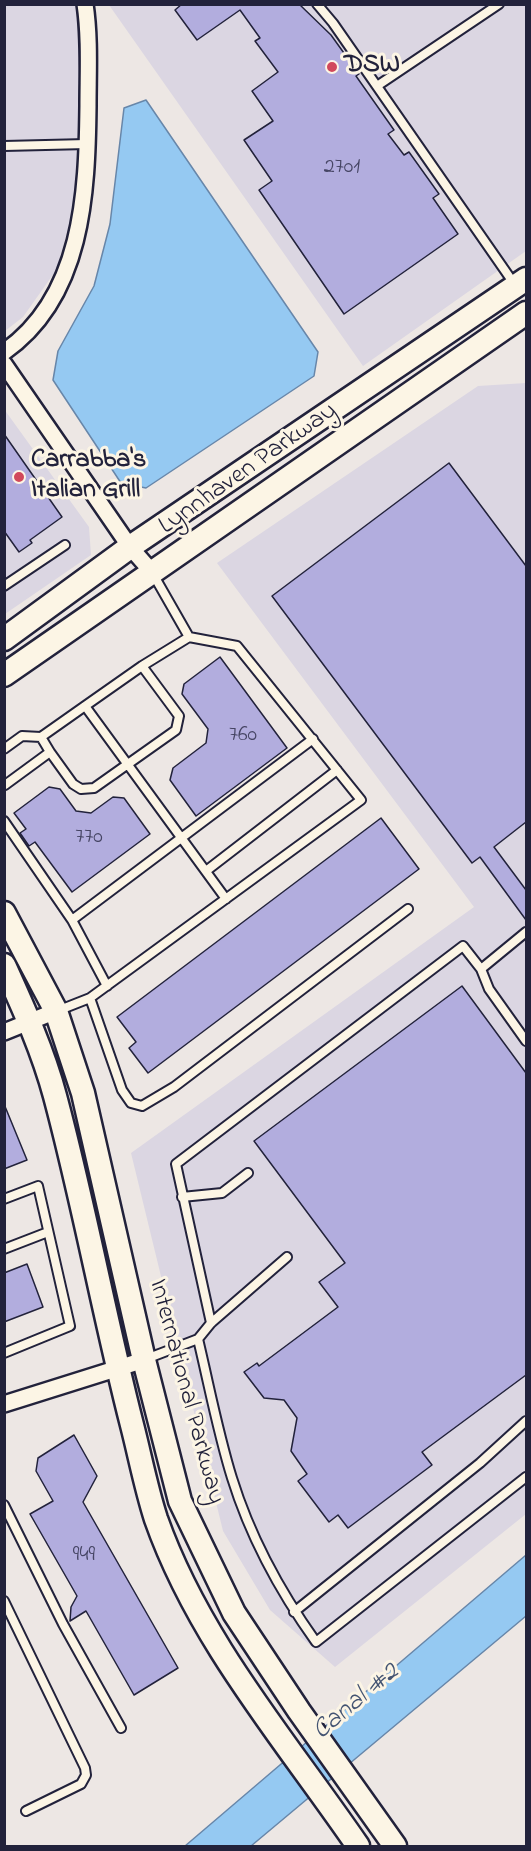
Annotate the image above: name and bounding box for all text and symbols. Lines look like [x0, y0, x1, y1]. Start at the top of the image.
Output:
place label: DSW [344, 51, 400, 83]
marker: DSW [325, 60, 339, 74]
house number: 2701 [324, 155, 360, 181]
street label: Lynnhaven Parkway [154, 397, 344, 543]
place label: Carrabba's Italian Grill [31, 446, 146, 508]
marker: Carrabba's Italian Grill [12, 470, 26, 484]
house number: 760 [229, 723, 257, 749]
house number: 770 [75, 825, 103, 851]
street label: International Parkway [140, 1276, 230, 1508]
house number: 949 [73, 1543, 95, 1569]
water label: Canal #2 [307, 1658, 407, 1748]

